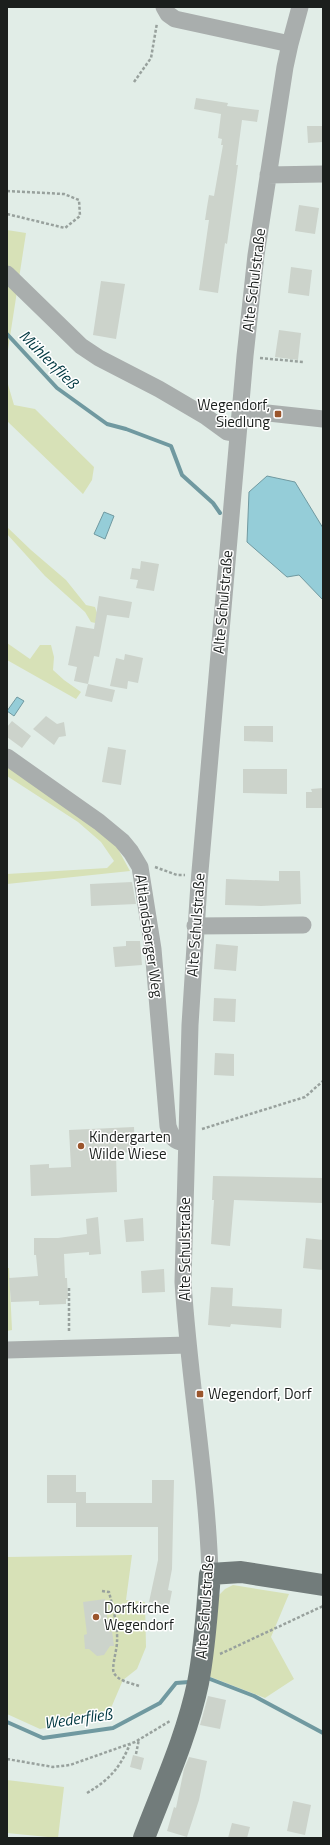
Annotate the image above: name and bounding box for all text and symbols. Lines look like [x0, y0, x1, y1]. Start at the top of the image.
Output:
street label: Alte Schulstraße [236, 227, 271, 333]
water label: Mühlenfließ [14, 324, 85, 395]
place label: Wegendorf, Siedlung [197, 393, 270, 433]
marker: Wegendorf, Siedlung [273, 409, 283, 419]
street label: Alte Schulstraße [207, 549, 238, 655]
street label: Alte Schulstraße [180, 872, 211, 978]
street label: Altlandsberger Weg [129, 873, 170, 999]
place label: Kindergarten Wilde Wiese [89, 1125, 171, 1165]
marker: Kindergarten Wilde Wiese [76, 1141, 86, 1151]
street label: Alte Schulstraße [173, 1197, 196, 1301]
place label: Wegendorf, Dorf [208, 1382, 312, 1405]
marker: Wegendorf, Dorf [195, 1389, 205, 1399]
street label: Alte Schulstraße [189, 1554, 220, 1660]
place label: Dorfkirche Wegendorf [104, 1596, 174, 1636]
marker: Dorfkirche Wegendorf [91, 1612, 101, 1622]
water label: Wederfließ [42, 1701, 115, 1735]

